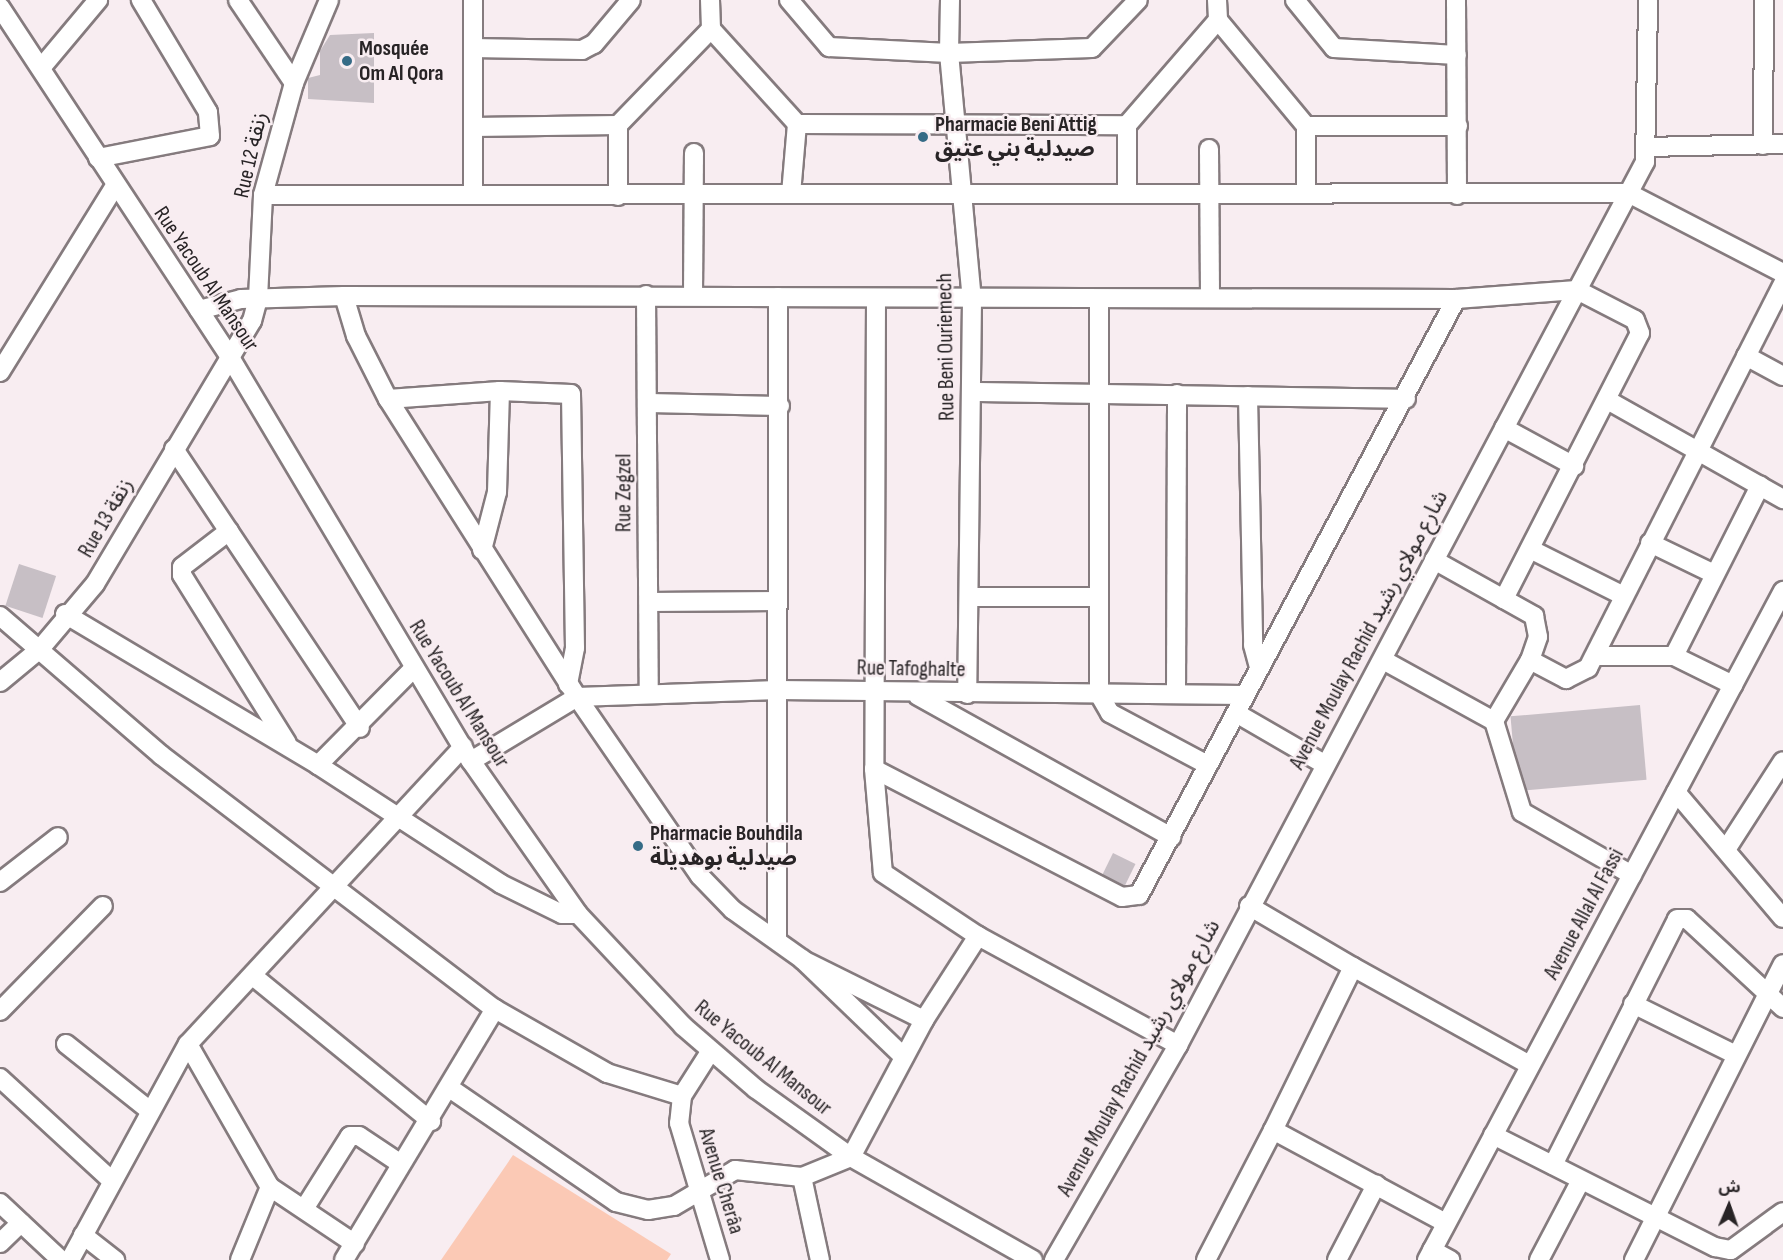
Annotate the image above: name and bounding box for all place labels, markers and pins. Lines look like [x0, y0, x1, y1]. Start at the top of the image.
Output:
place label: Mosquée Om Al Qora [359, 35, 444, 86]
marker: Mosquée Om Al Qora [340, 54, 354, 68]
place label: Pharmacie Beni Attig صيدلية بني عتيق [935, 111, 1097, 162]
marker: Pharmacie Beni Attig صيدلية بني عتيق [916, 130, 930, 144]
place label: Pharmacie Bouhdila صيدلية بوهديلة [650, 820, 803, 872]
marker: Pharmacie Bouhdila صيدلية بوهديلة [631, 839, 645, 853]

